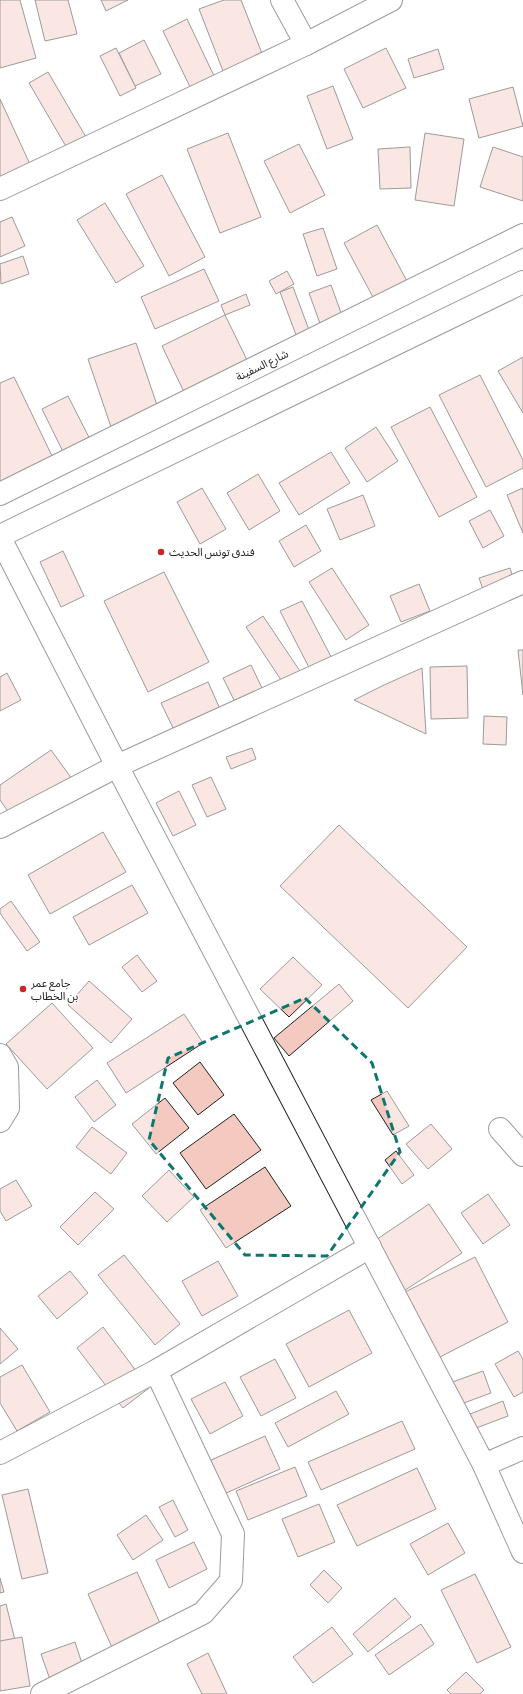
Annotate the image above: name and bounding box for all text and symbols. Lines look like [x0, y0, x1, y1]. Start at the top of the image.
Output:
street label: شارع السفينة [234, 348, 291, 385]
marker: فندق تونس الحديث [156, 547, 166, 557]
place label: فندق تونس الحديث [169, 547, 255, 559]
place label: جامع عمر بن الخطاب [30, 978, 78, 1003]
marker: جامع عمر بن الخطاب [18, 984, 28, 994]

